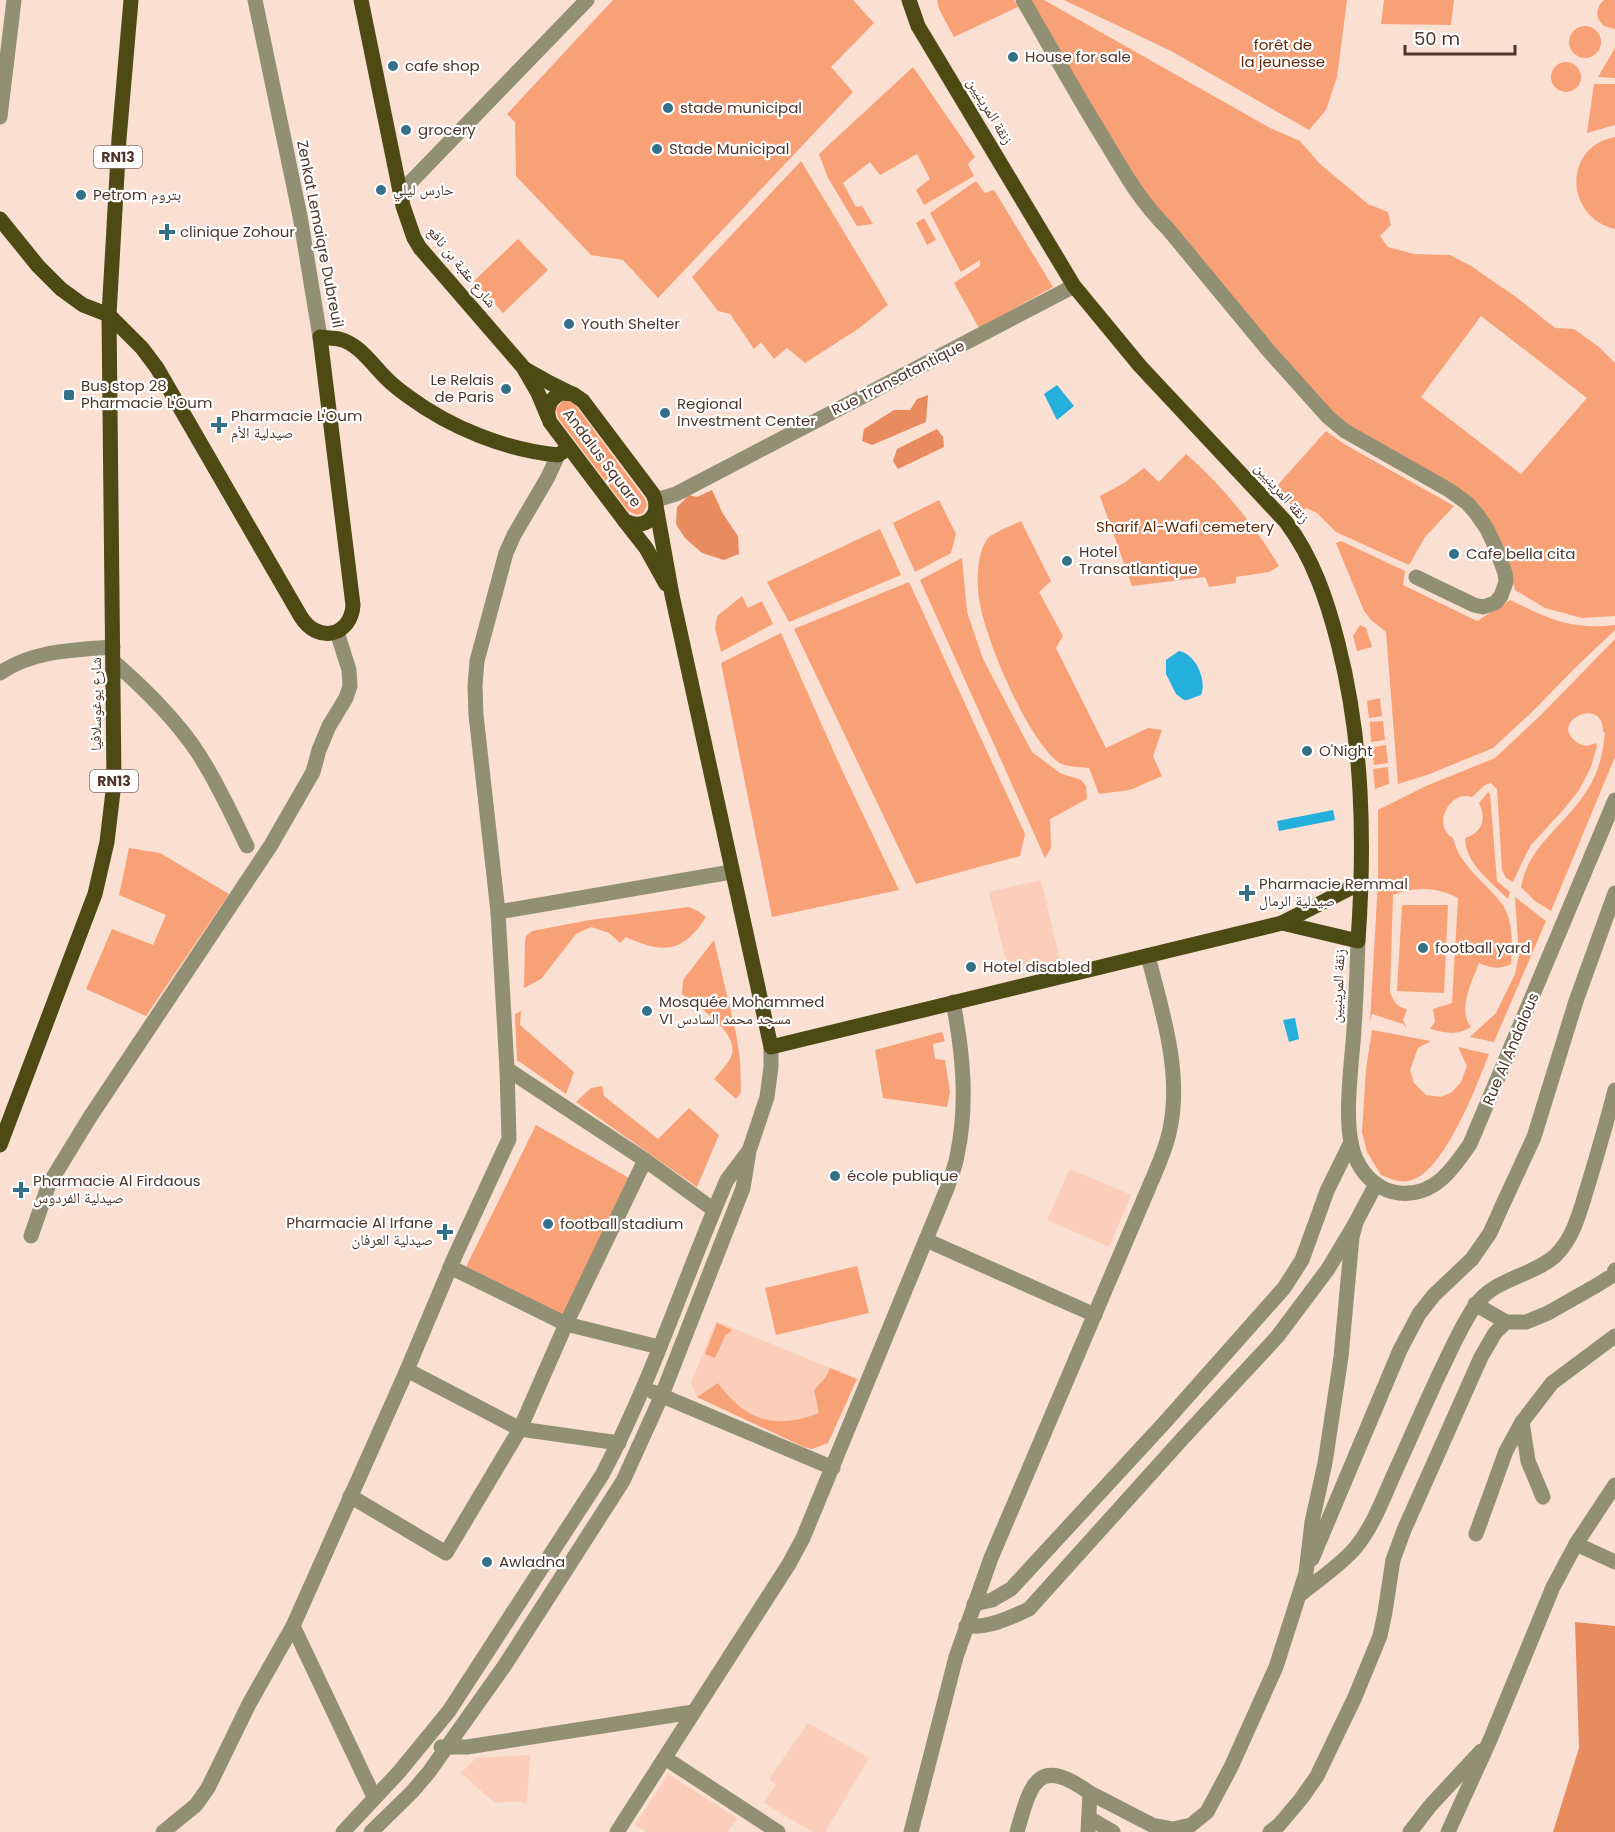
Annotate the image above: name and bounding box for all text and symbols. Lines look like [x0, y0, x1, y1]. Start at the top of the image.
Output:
scale bar [1405, 18, 1514, 56]
text: 50 m [1414, 26, 1460, 51]
park label: forêt de la jeunesse [1241, 34, 1325, 72]
place label: House for sale [1025, 46, 1131, 67]
marker: House for sale [1006, 50, 1020, 64]
place label: cafe shop [405, 55, 480, 76]
marker: cafe shop [386, 59, 400, 73]
street label: زنقة المرينيين [962, 73, 1019, 148]
place label: stade municipal [680, 97, 802, 118]
marker: stade municipal [661, 101, 675, 115]
place label: grocery [418, 119, 476, 140]
marker: grocery [399, 123, 413, 137]
street label: Zenkat Lemaiqre Dubreuil [292, 138, 349, 329]
place label: Stade Municipal [669, 138, 789, 159]
marker: Stade Municipal [650, 142, 664, 156]
road number: RN13 [94, 146, 142, 168]
place label: حارس ليلي [393, 179, 454, 202]
marker: حارس ليلي [374, 183, 388, 197]
place label: Petrom بتروم [93, 184, 181, 205]
marker: Petrom بتروم [74, 188, 88, 202]
place label: clinique Zohour [180, 221, 295, 242]
street label: شارع عقبة بن نافع [423, 221, 502, 312]
marker: clinique Zohour [158, 223, 176, 241]
place label: Youth Shelter [581, 313, 680, 334]
marker: Youth Shelter [562, 317, 576, 331]
street label: Rue Transatantique [828, 335, 968, 420]
place label: Le Relais de Paris [430, 369, 494, 407]
place label: Bus stop 28 Pharmacie L'Oum [81, 375, 212, 413]
marker: Le Relais de Paris [499, 382, 513, 396]
marker: Bus stop 28 Pharmacie L'Oum [62, 388, 76, 402]
place label: Regional Investment Center [677, 393, 816, 431]
street label: Andalus Square [558, 404, 647, 511]
place label: Pharmacie L'Oum صيدلية الأم [231, 405, 362, 443]
marker: Regional Investment Center [658, 406, 672, 420]
marker: Pharmacie L'Oum صيدلية الأم [212, 418, 226, 432]
street label: زنقة المرينيين [1250, 458, 1315, 528]
park label: Sharif Al-Wafi cemetery [1096, 516, 1275, 537]
place label: Hotel Transatlantique [1079, 541, 1198, 579]
place label: Cafe bella cita [1466, 543, 1575, 564]
marker: Cafe bella cita [1447, 547, 1461, 561]
marker: Hotel Transatlantique [1060, 554, 1074, 568]
street label: شارع يوغوسلافيا [85, 657, 106, 751]
place label: O'Night [1319, 740, 1373, 761]
marker: O'Night [1300, 744, 1314, 758]
road number: RN13 [90, 770, 138, 792]
place label: Pharmacie Remmal صيدلية الرمال [1259, 873, 1408, 911]
marker: Pharmacie Remmal صيدلية الرمال [1240, 886, 1254, 900]
place label: football yard [1435, 937, 1531, 958]
marker: football yard [1416, 941, 1430, 955]
street label: زنقة المرينيين [1325, 948, 1350, 1024]
place label: Hotel disabled [983, 956, 1091, 977]
marker: Hotel disabled [964, 960, 978, 974]
street label: Rue Al Andalous [1477, 989, 1544, 1108]
place label: Mosquée Mohammed VI مسجد محمد السادس [659, 991, 824, 1029]
marker: Mosquée Mohammed VI مسجد محمد السادس [640, 1004, 654, 1018]
place label: école publique [847, 1165, 958, 1186]
marker: école publique [828, 1169, 842, 1183]
place label: Pharmacie Al Firdaous صيدلية الفردوس [33, 1170, 201, 1208]
marker: Pharmacie Al Firdaous صيدلية الفردوس [14, 1183, 28, 1197]
place label: Pharmacie Al Irfane صيدلية العرفان [286, 1212, 433, 1250]
place label: football stadium [560, 1213, 684, 1234]
marker: football stadium [541, 1217, 555, 1231]
marker: Pharmacie Al Irfane صيدلية العرفان [438, 1225, 452, 1239]
place label: Awladna [499, 1551, 565, 1572]
marker: Awladna [480, 1555, 494, 1569]

